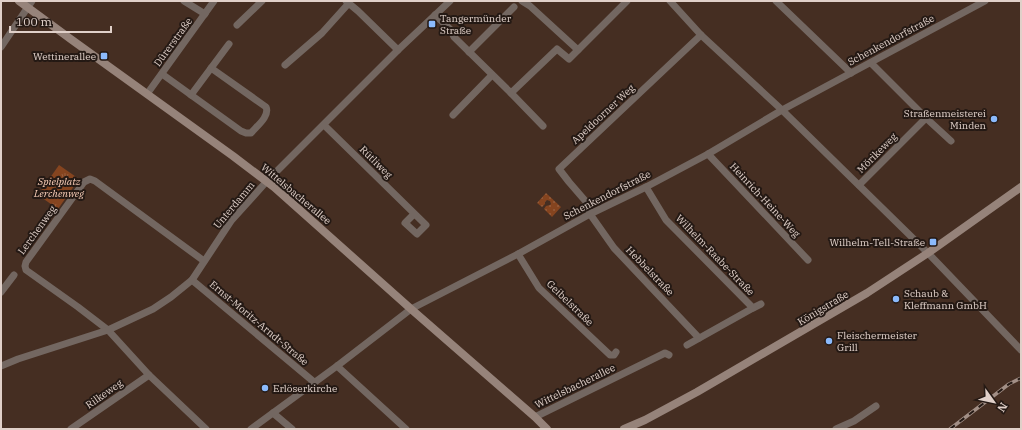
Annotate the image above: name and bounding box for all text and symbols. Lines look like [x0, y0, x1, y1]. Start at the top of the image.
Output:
scale bar [10, 8, 111, 34]
place label: Tangermünder Straße [440, 12, 512, 37]
street label: Schenkendorfstraße [845, 12, 937, 68]
text: 100 m [16, 14, 52, 29]
street label: Dürerstraße [151, 15, 195, 69]
marker: Tangermünder Straße [427, 19, 437, 29]
place label: Wettinerallee [33, 50, 96, 63]
marker: Wettinerallee [99, 51, 109, 61]
street label: Apeldoorner Weg [569, 81, 638, 147]
place label: Straßenmeisterei Minden [904, 107, 987, 132]
marker: Straßenmeisterei Minden [989, 114, 999, 124]
street label: Mörikeweg [854, 130, 900, 176]
street label: Rütliweg [357, 143, 395, 181]
street label: Heinrich-Heine-Weg [727, 160, 803, 241]
street label: Wittelsbacherallee [258, 161, 334, 227]
street label: Schenkendorfstraße [561, 167, 653, 223]
park label: Spielplatz Lerchenweg [33, 175, 84, 200]
street label: Unterdamm [210, 178, 258, 231]
street label: Lerchenweg [15, 203, 59, 257]
street label: Wilhelm-Raabe-Straße [673, 212, 757, 298]
place label: Wilhelm-Tell-Straße [830, 236, 925, 249]
marker: Wilhelm-Tell-Straße [928, 237, 938, 247]
street label: Hebbelstraße [623, 244, 677, 298]
street label: Geibelstraße [544, 277, 596, 329]
street label: Ernst-Moritz-Arndt-Straße [207, 278, 311, 368]
place label: Schaub & Kleffmann GmbH [904, 287, 987, 312]
street label: Königstraße [795, 288, 851, 328]
marker: Schaub & Kleffmann GmbH [891, 294, 901, 304]
place label: Fleischermeister Grill [837, 329, 918, 354]
marker: Fleischermeister Grill [824, 336, 834, 346]
street label: Wittelsbacherallee [533, 361, 617, 411]
street label: Rilkeweg [83, 376, 126, 411]
place label: Erlöserkirche [273, 382, 337, 395]
north arrow [974, 382, 1014, 422]
marker: Erlöserkirche [260, 383, 270, 393]
text: N [994, 400, 1011, 415]

